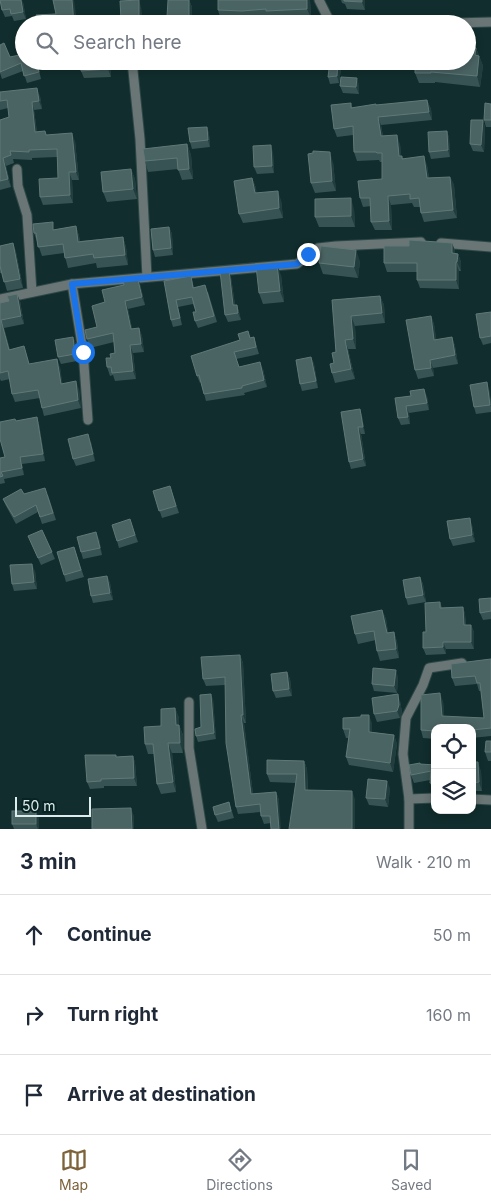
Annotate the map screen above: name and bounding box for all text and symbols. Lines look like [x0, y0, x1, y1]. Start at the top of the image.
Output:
search box [15, 15, 476, 70]
icon: search [33, 29, 61, 57]
text: Search here [73, 31, 182, 54]
route end [297, 243, 320, 266]
route start [72, 341, 95, 364]
map controls [431, 724, 476, 814]
button: locate [431, 724, 476, 769]
button: layers [431, 769, 476, 814]
scale bar [15, 794, 91, 817]
text: 50 m [22, 797, 56, 814]
text: 3 min [20, 849, 76, 874]
text: Walk · 210 m [376, 852, 471, 872]
icon: ahead [20, 921, 48, 949]
text: Continue [67, 923, 152, 946]
text: 50 m [433, 925, 471, 945]
icon: right [20, 1001, 48, 1029]
text: Turn right [67, 1003, 158, 1026]
text: 160 m [426, 1005, 471, 1025]
icon: arrive [20, 1081, 48, 1109]
text: Arrive at destination [67, 1083, 256, 1106]
tab: Map [59, 1146, 88, 1193]
tab: Directions [206, 1146, 273, 1193]
tab: Saved [391, 1146, 432, 1193]

